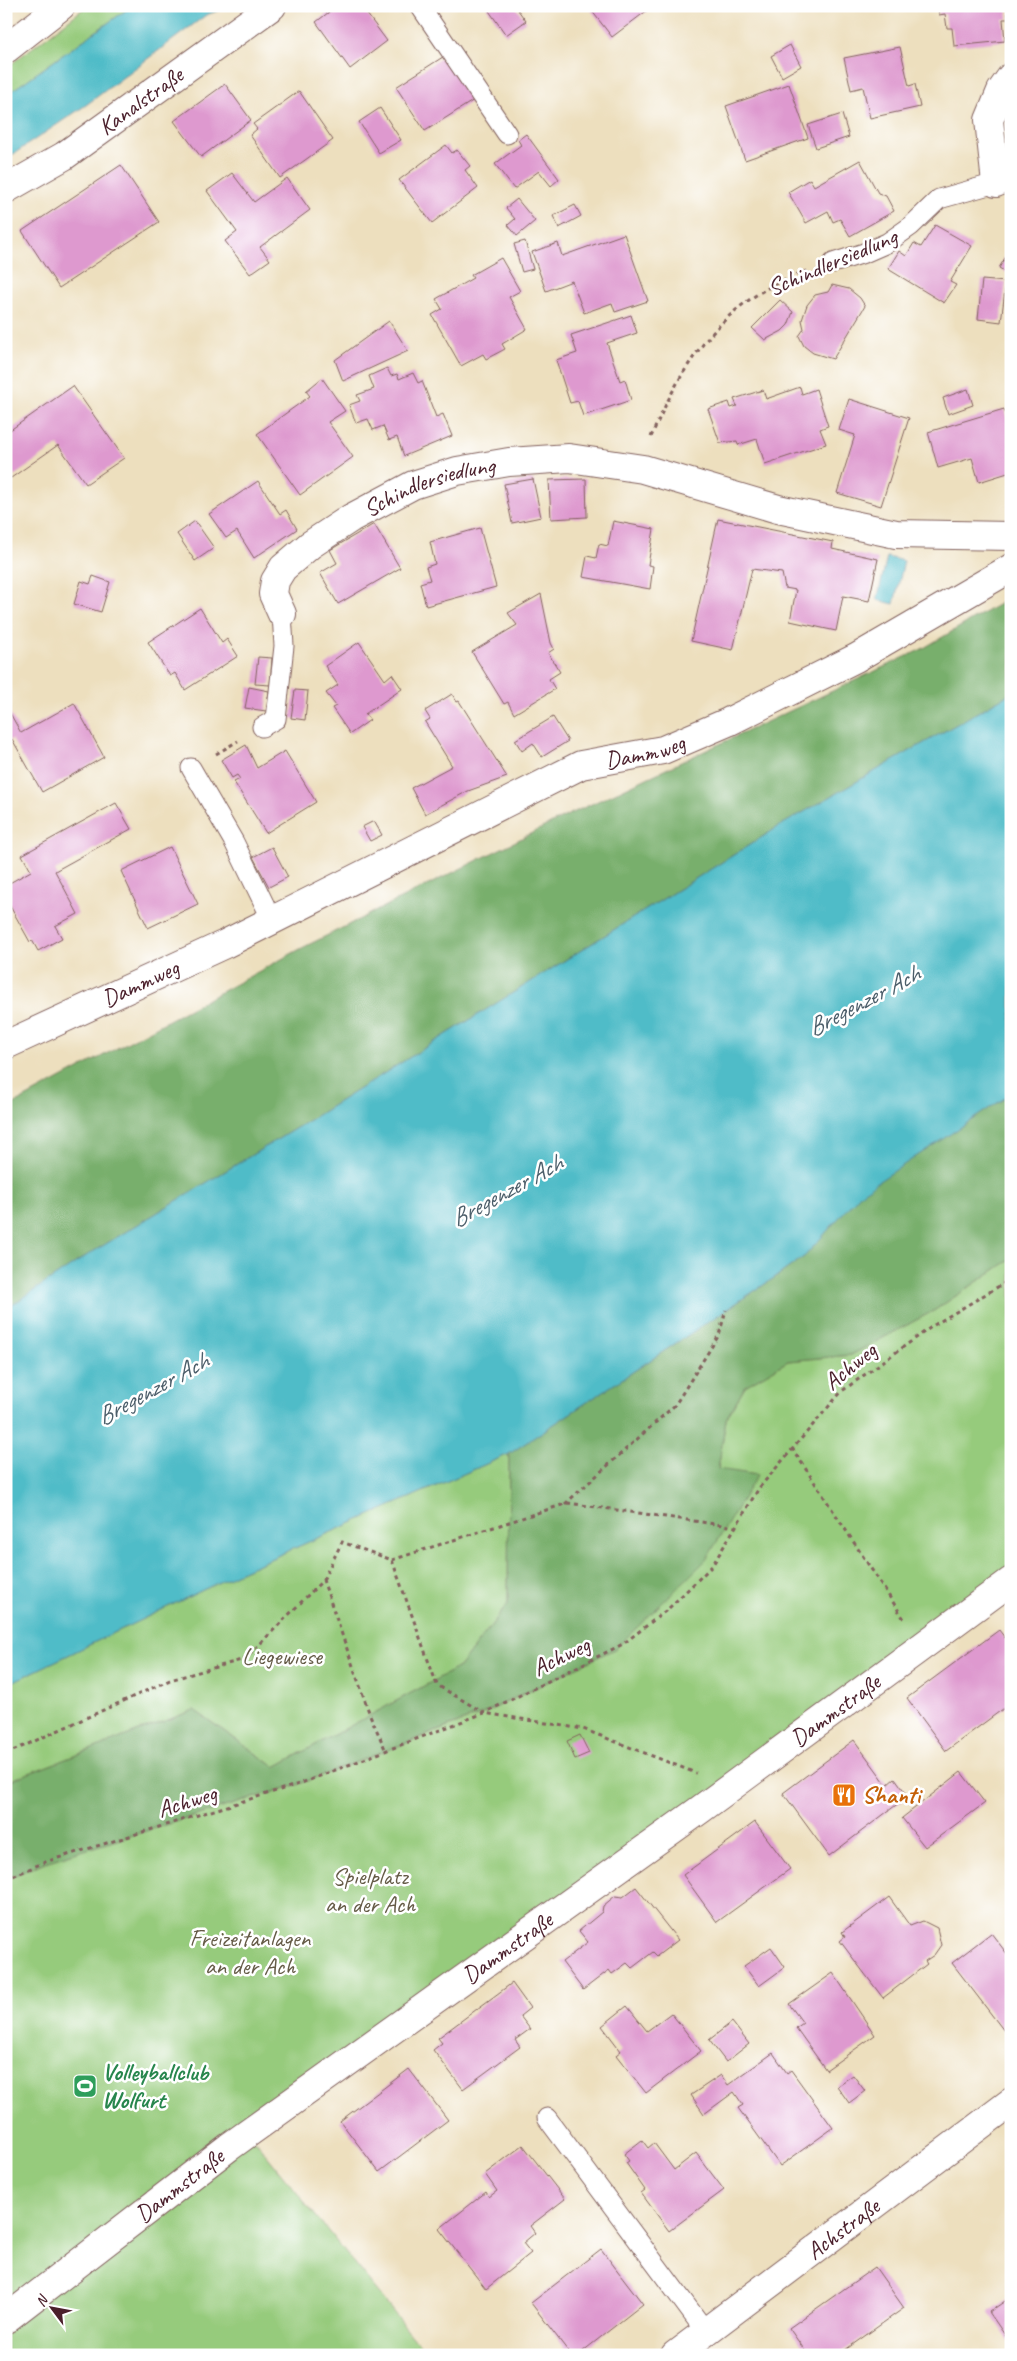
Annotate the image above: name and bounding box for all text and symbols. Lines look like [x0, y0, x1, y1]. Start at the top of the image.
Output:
street label: Kanalstraße [92, 59, 191, 142]
street label: Schindlersiedlung [763, 220, 904, 303]
street label: Schindlersiedlung [358, 449, 499, 524]
street label: Dammweg [603, 727, 691, 775]
street label: Dammweg [97, 952, 185, 1014]
water label: Bregenzer Ach [802, 957, 927, 1044]
water label: Bregenzer Ach [445, 1146, 570, 1235]
street label: Achweg [817, 1334, 884, 1397]
water label: Bregenzer Ach [91, 1344, 216, 1433]
street label: Achweg [527, 1629, 596, 1683]
park label: Liegewiese [242, 1641, 324, 1671]
street label: Dammstraße [784, 1666, 888, 1753]
street label: Achweg [154, 1777, 222, 1824]
place label: Shanti [862, 1780, 923, 1810]
restaurant icon: Shanti [831, 1782, 857, 1808]
park label: Spielplatz an der Ach [325, 1861, 416, 1919]
street label: Dammstraße [456, 1904, 560, 1990]
park label: Freizeitanlagen an der Ach [190, 1923, 312, 1981]
place label: Volleyballclub Wolfurt [102, 2057, 211, 2115]
sports icon: Volleyballclub Wolfurt [72, 2073, 98, 2099]
street label: Dammstraße [129, 2140, 232, 2229]
street label: Achstraße [800, 2190, 887, 2266]
north arrow [28, 2284, 78, 2334]
text: N [32, 2291, 52, 2310]

